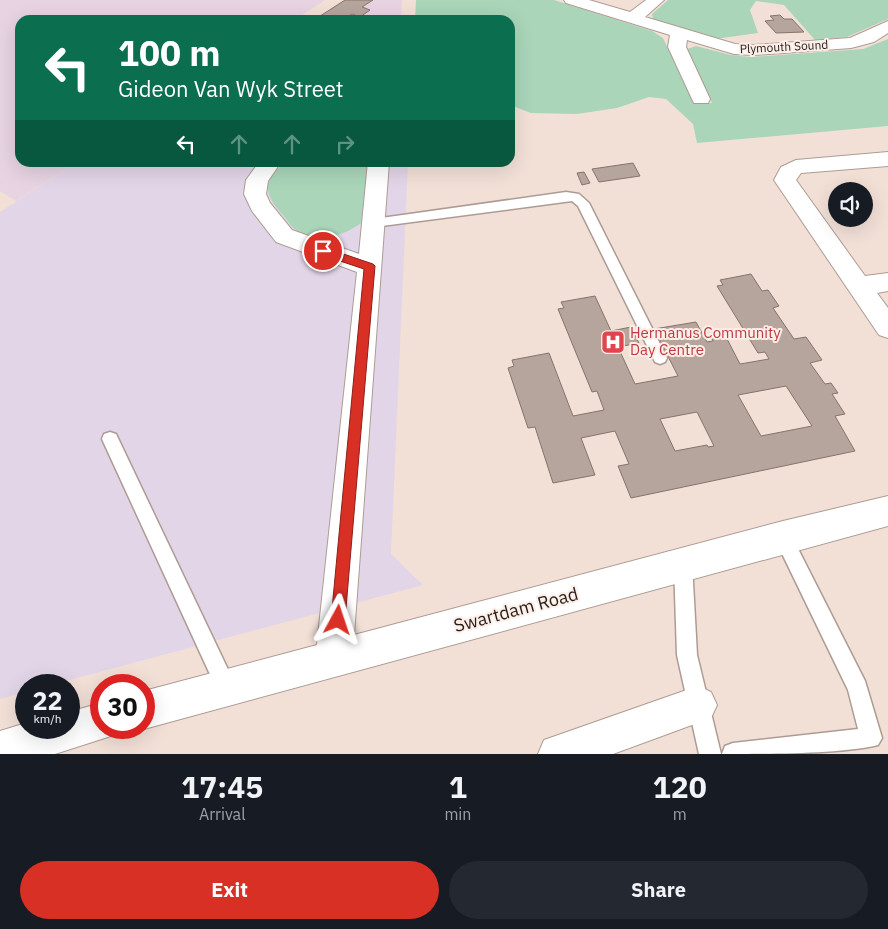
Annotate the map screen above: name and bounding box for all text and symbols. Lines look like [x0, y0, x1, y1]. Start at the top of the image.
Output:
text: 100 m [118, 30, 221, 76]
icon: left [35, 35, 100, 100]
street label: Plymouth Sound [739, 37, 829, 56]
text: Gideon Van Wyk Street [118, 74, 344, 103]
icon: left [172, 130, 200, 158]
icon: ahead [225, 130, 253, 158]
icon: ahead [278, 130, 306, 158]
icon: right [331, 130, 359, 158]
map controls [828, 182, 873, 227]
button: sound [828, 182, 873, 227]
pin [302, 230, 344, 272]
icon: arrive [309, 237, 337, 265]
place label: Hermanus Community Day Centre [630, 323, 781, 359]
hospital icon: Hermanus Community Day Centre [600, 329, 626, 355]
street label: Swartdam Road [451, 582, 581, 637]
position arrow [311, 593, 363, 645]
speed limit sign: 30 [90, 674, 155, 739]
text: 22 [32, 684, 63, 717]
text: km/h [33, 711, 62, 726]
text: 17:45 [181, 767, 263, 806]
text: 1 [449, 767, 467, 806]
text: 120 [653, 767, 707, 806]
text: Arrival [199, 804, 246, 824]
text: min [444, 804, 471, 824]
text: m [673, 804, 687, 824]
button: Exit [20, 861, 439, 919]
button: Share [449, 861, 868, 919]

